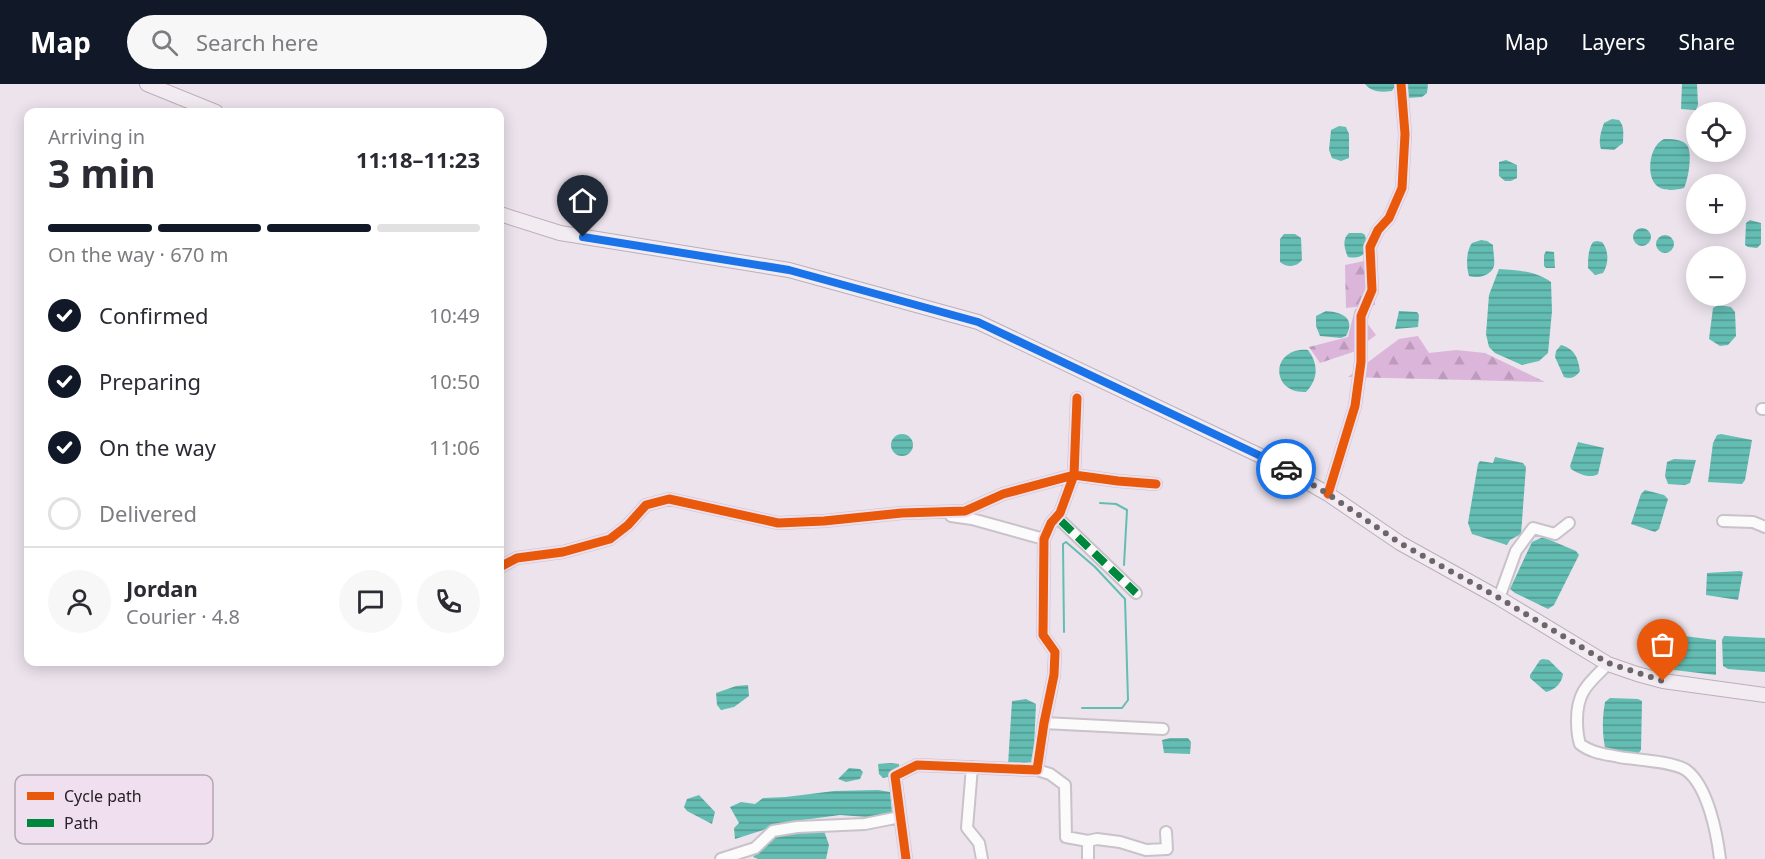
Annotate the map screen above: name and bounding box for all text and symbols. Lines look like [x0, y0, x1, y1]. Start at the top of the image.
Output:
search box [127, 15, 547, 69]
text: Map [30, 23, 91, 61]
icon: search [148, 26, 181, 59]
text: Search here [196, 27, 318, 57]
text: Map [1505, 28, 1549, 56]
text: Layers [1582, 28, 1646, 56]
text: Share [1679, 28, 1735, 56]
map controls [1686, 102, 1746, 306]
button: locate [1686, 102, 1746, 162]
text: Arriving in [48, 123, 145, 150]
text: 11:18–11:23 [356, 144, 480, 174]
text: 3 min [48, 146, 155, 199]
button: + [1686, 174, 1746, 234]
pin [557, 175, 608, 237]
icon: home [566, 184, 599, 217]
text: On the way · 670 m [48, 241, 228, 268]
button: − [1686, 246, 1746, 306]
icon: check [48, 299, 81, 332]
text: Confirmed [99, 300, 209, 330]
text: 10:49 [429, 302, 480, 329]
icon: check [48, 365, 81, 398]
text: Preparing [99, 366, 201, 396]
text: 10:50 [429, 368, 480, 395]
icon: check [48, 431, 81, 464]
text: On the way [99, 432, 216, 462]
text: 11:06 [429, 434, 480, 461]
courier [1256, 439, 1316, 499]
icon: car [1270, 453, 1303, 486]
text: Delivered [99, 498, 197, 528]
button: person [48, 570, 111, 633]
button: chat [339, 570, 402, 633]
button: phone [417, 570, 480, 633]
text: Jordan [126, 573, 198, 603]
text: Courier · 4.8 [126, 603, 240, 630]
pin [1637, 619, 1688, 681]
icon: bag [1646, 628, 1679, 661]
legend [15, 775, 213, 844]
text: Cycle path [64, 785, 142, 807]
text: Path [64, 812, 98, 834]

